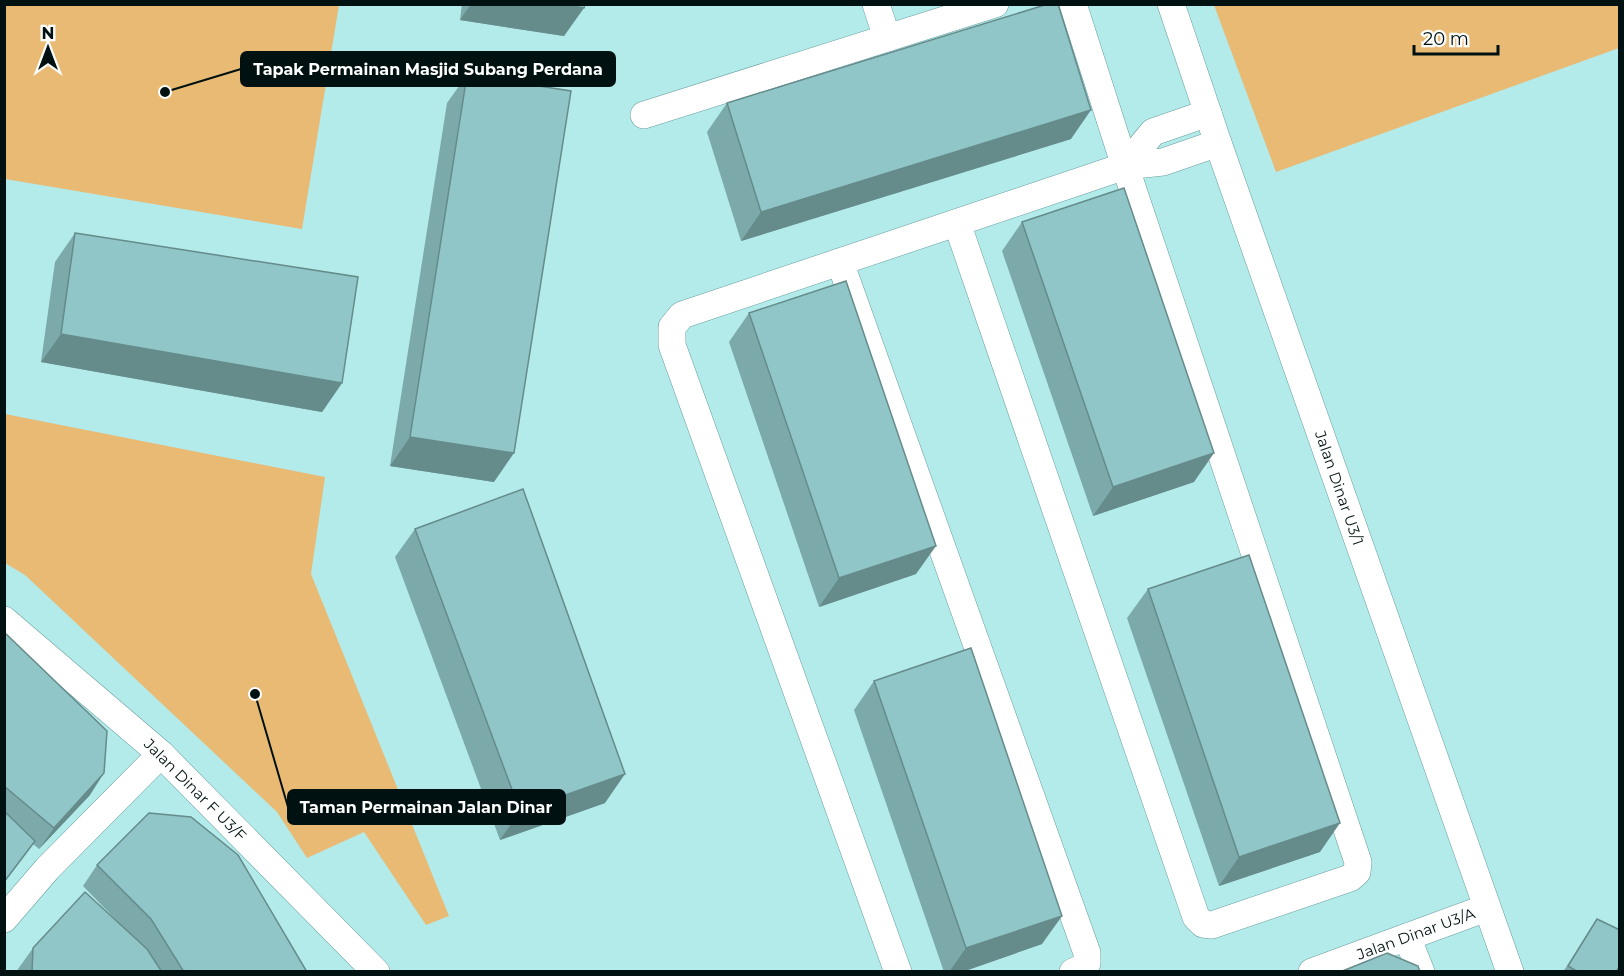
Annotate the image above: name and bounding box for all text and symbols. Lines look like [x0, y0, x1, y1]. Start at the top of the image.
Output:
north arrow [18, 18, 78, 78]
scale bar [1414, 18, 1498, 56]
text: N [42, 24, 54, 43]
text: 20 m [1423, 28, 1469, 50]
callout: Tapak Permainan Masjid Subang Perdana [241, 52, 615, 86]
text: Tapak Permainan Masjid Subang Perdana [253, 60, 603, 79]
street label: Jalan Dinar U3/1 [1311, 427, 1368, 548]
street label: Jalan Dinar F U3/F [140, 734, 250, 845]
callout: Taman Permainan Jalan Dinar [288, 790, 565, 824]
text: Taman Permainan Jalan Dinar [300, 798, 552, 817]
street label: Jalan Dinar U3/A [1353, 903, 1478, 964]

